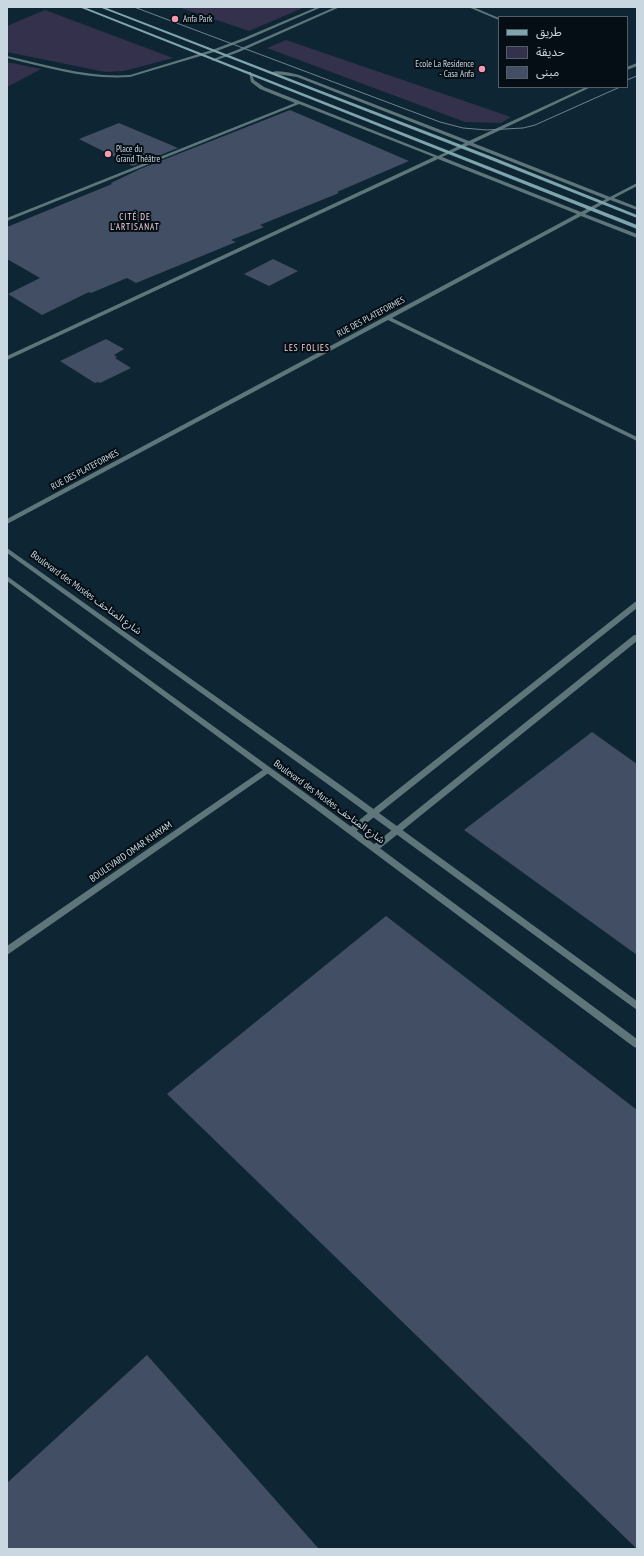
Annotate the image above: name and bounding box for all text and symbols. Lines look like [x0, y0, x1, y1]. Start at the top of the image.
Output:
marker: Anfa Park [170, 14, 180, 24]
place label: Anfa Park [183, 14, 212, 24]
legend [498, 16, 628, 88]
text: طريق [536, 24, 562, 39]
text: حديقة [536, 44, 565, 59]
place label: Ecole La Residence - Casa Anfa [415, 59, 474, 80]
marker: Ecole La Residence - Casa Anfa [477, 64, 487, 74]
text: مبنى [536, 64, 559, 79]
place label: Place du Grand Théâtre [116, 144, 160, 165]
marker: Place du Grand Théâtre [103, 149, 113, 159]
district label: CITÉ DE L'ARTISANAT [110, 212, 160, 233]
street label: RUE DES PLATEFORMES [335, 295, 407, 339]
district label: LES FOLIES [284, 343, 330, 353]
street label: RUE DES PLATEFORMES [49, 448, 121, 492]
street label: Boulevard des Musées شارع المتاحف [28, 549, 144, 637]
street label: Boulevard des Musées شارع المتاحف [271, 758, 387, 846]
street label: BOULEVARD OMAR KHAYAM [87, 819, 175, 885]

